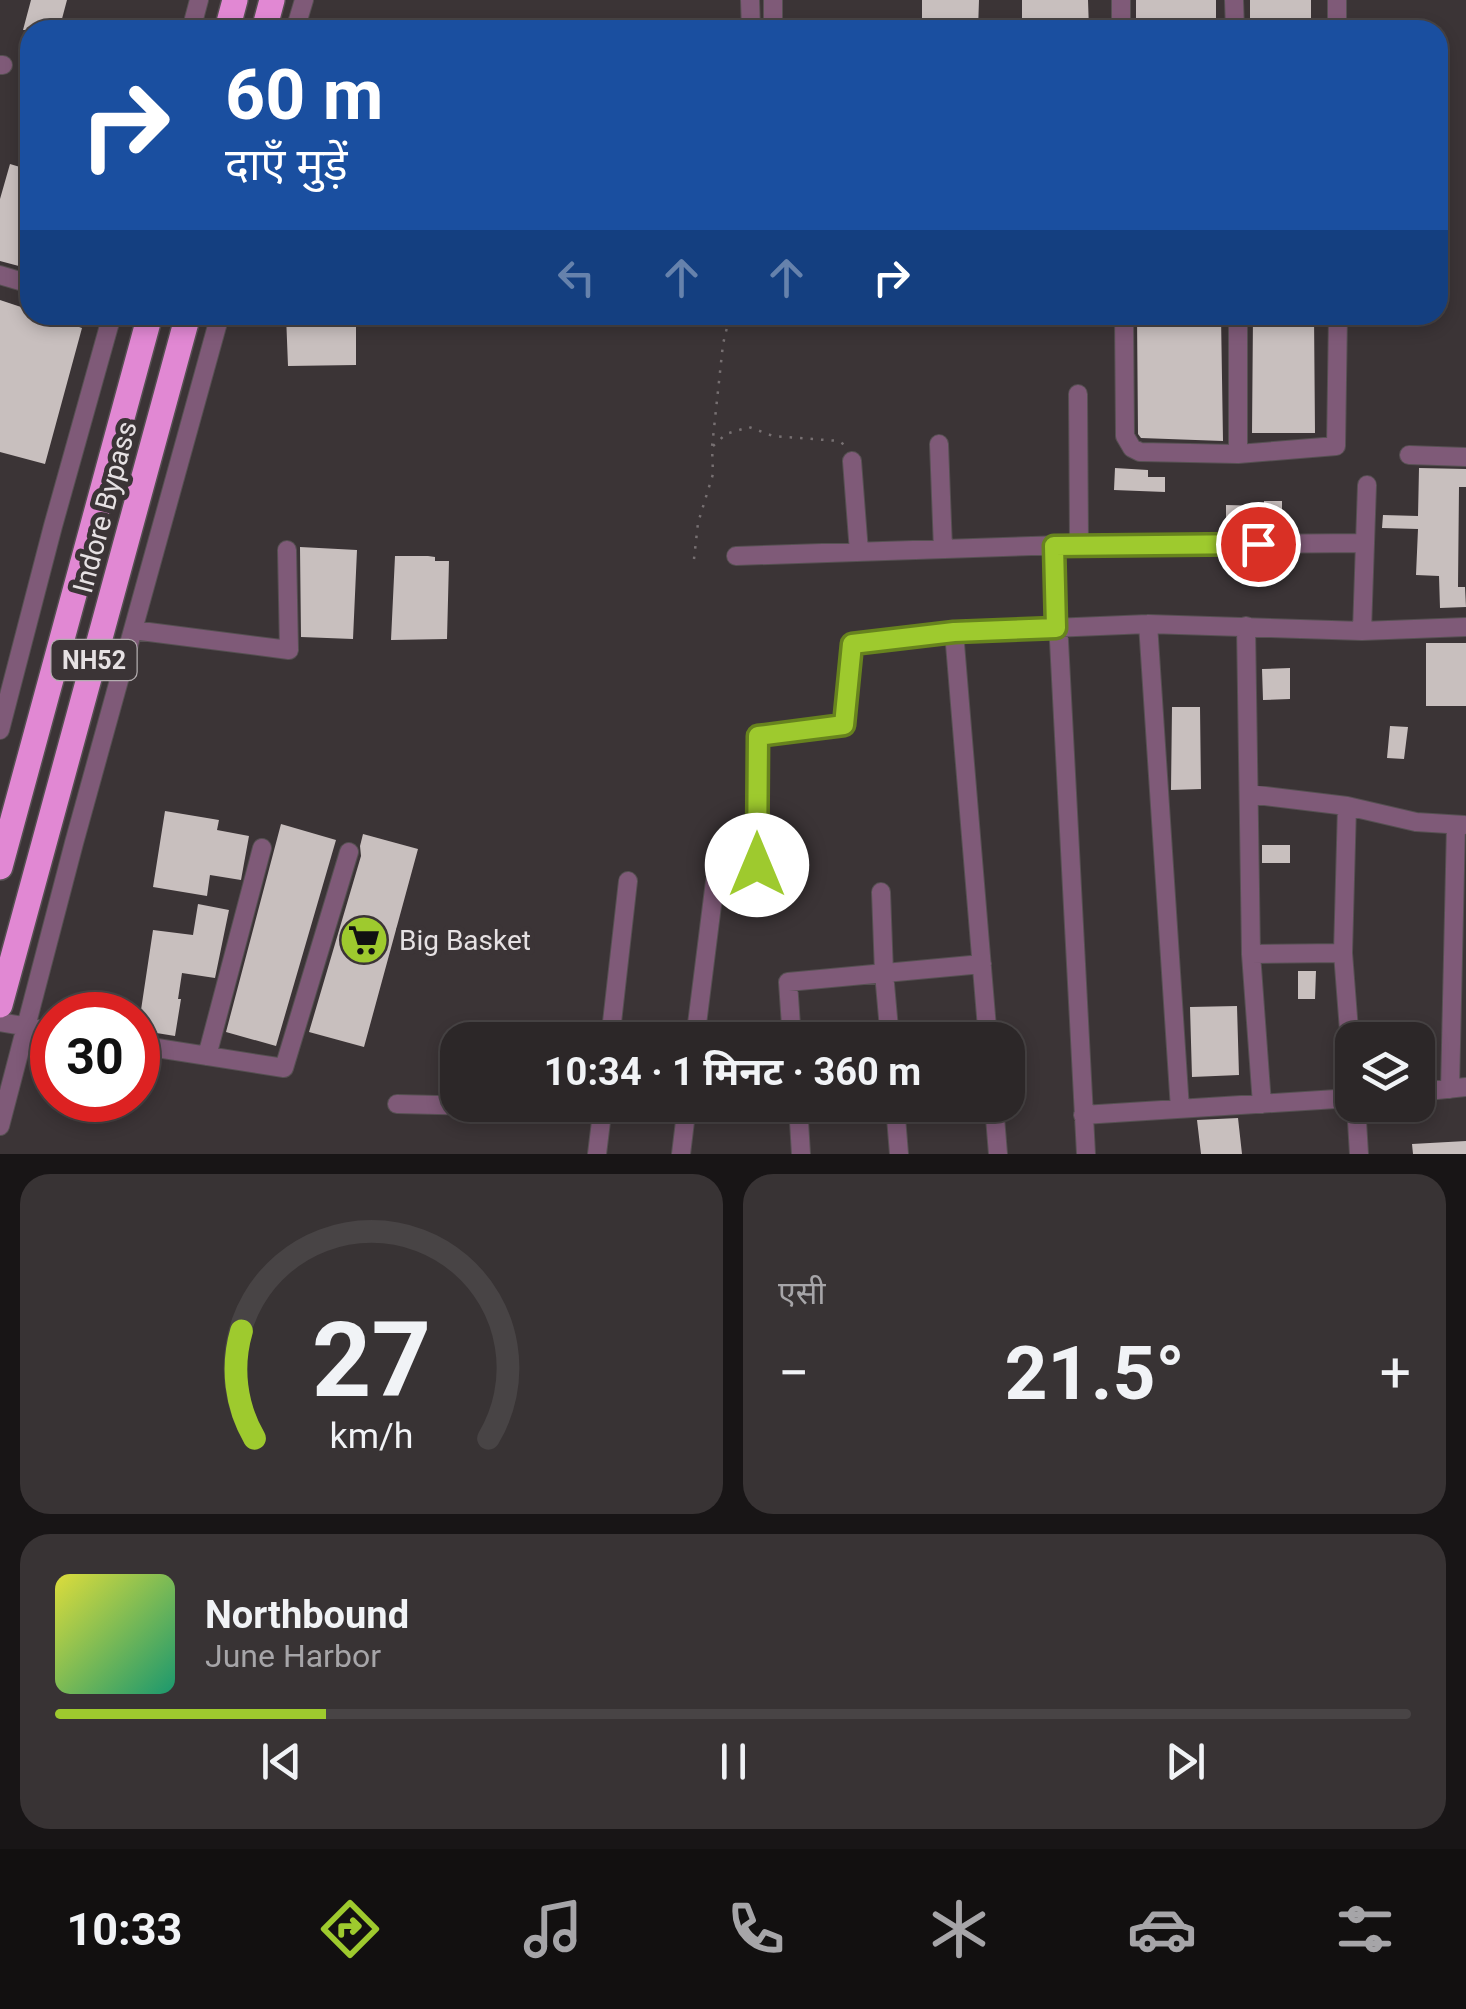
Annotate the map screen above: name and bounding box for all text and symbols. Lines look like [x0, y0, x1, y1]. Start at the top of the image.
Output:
text: 60 m [225, 54, 383, 136]
icon: right [60, 60, 190, 190]
text: दाएँ मुड़ें [225, 138, 348, 191]
icon: left [549, 250, 604, 305]
icon: ahead [654, 250, 709, 305]
icon: ahead [759, 250, 814, 305]
icon: right [864, 250, 919, 305]
street label: Indore Bypass [66, 418, 144, 596]
pin [1216, 502, 1301, 587]
icon: arrive [1231, 517, 1286, 572]
road number: NH52 [52, 640, 136, 680]
position arrow [705, 813, 809, 917]
supermarket icon: Big Basket [338, 914, 390, 966]
place label: Big Basket [399, 924, 531, 957]
speed limit sign: 30 [30, 992, 160, 1122]
map controls [1335, 1022, 1435, 1122]
button: layers [1335, 1022, 1435, 1122]
text: 10:34 · 1 मिनट · 360 m [544, 1050, 921, 1094]
text: एसी [778, 1274, 826, 1312]
text: 27 [312, 1300, 431, 1421]
text: 21.5° [1005, 1329, 1185, 1417]
text: − [778, 1341, 809, 1405]
text: + [1380, 1341, 1411, 1405]
text: km/h [330, 1415, 413, 1457]
text: Northbound [205, 1593, 409, 1637]
text: June Harbor [205, 1637, 381, 1675]
icon: previous [254, 1734, 309, 1789]
icon: pause [706, 1734, 761, 1789]
icon: next [1158, 1734, 1213, 1789]
icon: directions [315, 1894, 385, 1964]
icon: music [518, 1894, 588, 1964]
icon: phone [721, 1894, 791, 1964]
icon: climate [924, 1894, 994, 1964]
icon: car [1127, 1894, 1197, 1964]
icon: filters [1330, 1894, 1400, 1964]
text: 10:33 [66, 1903, 182, 1956]

